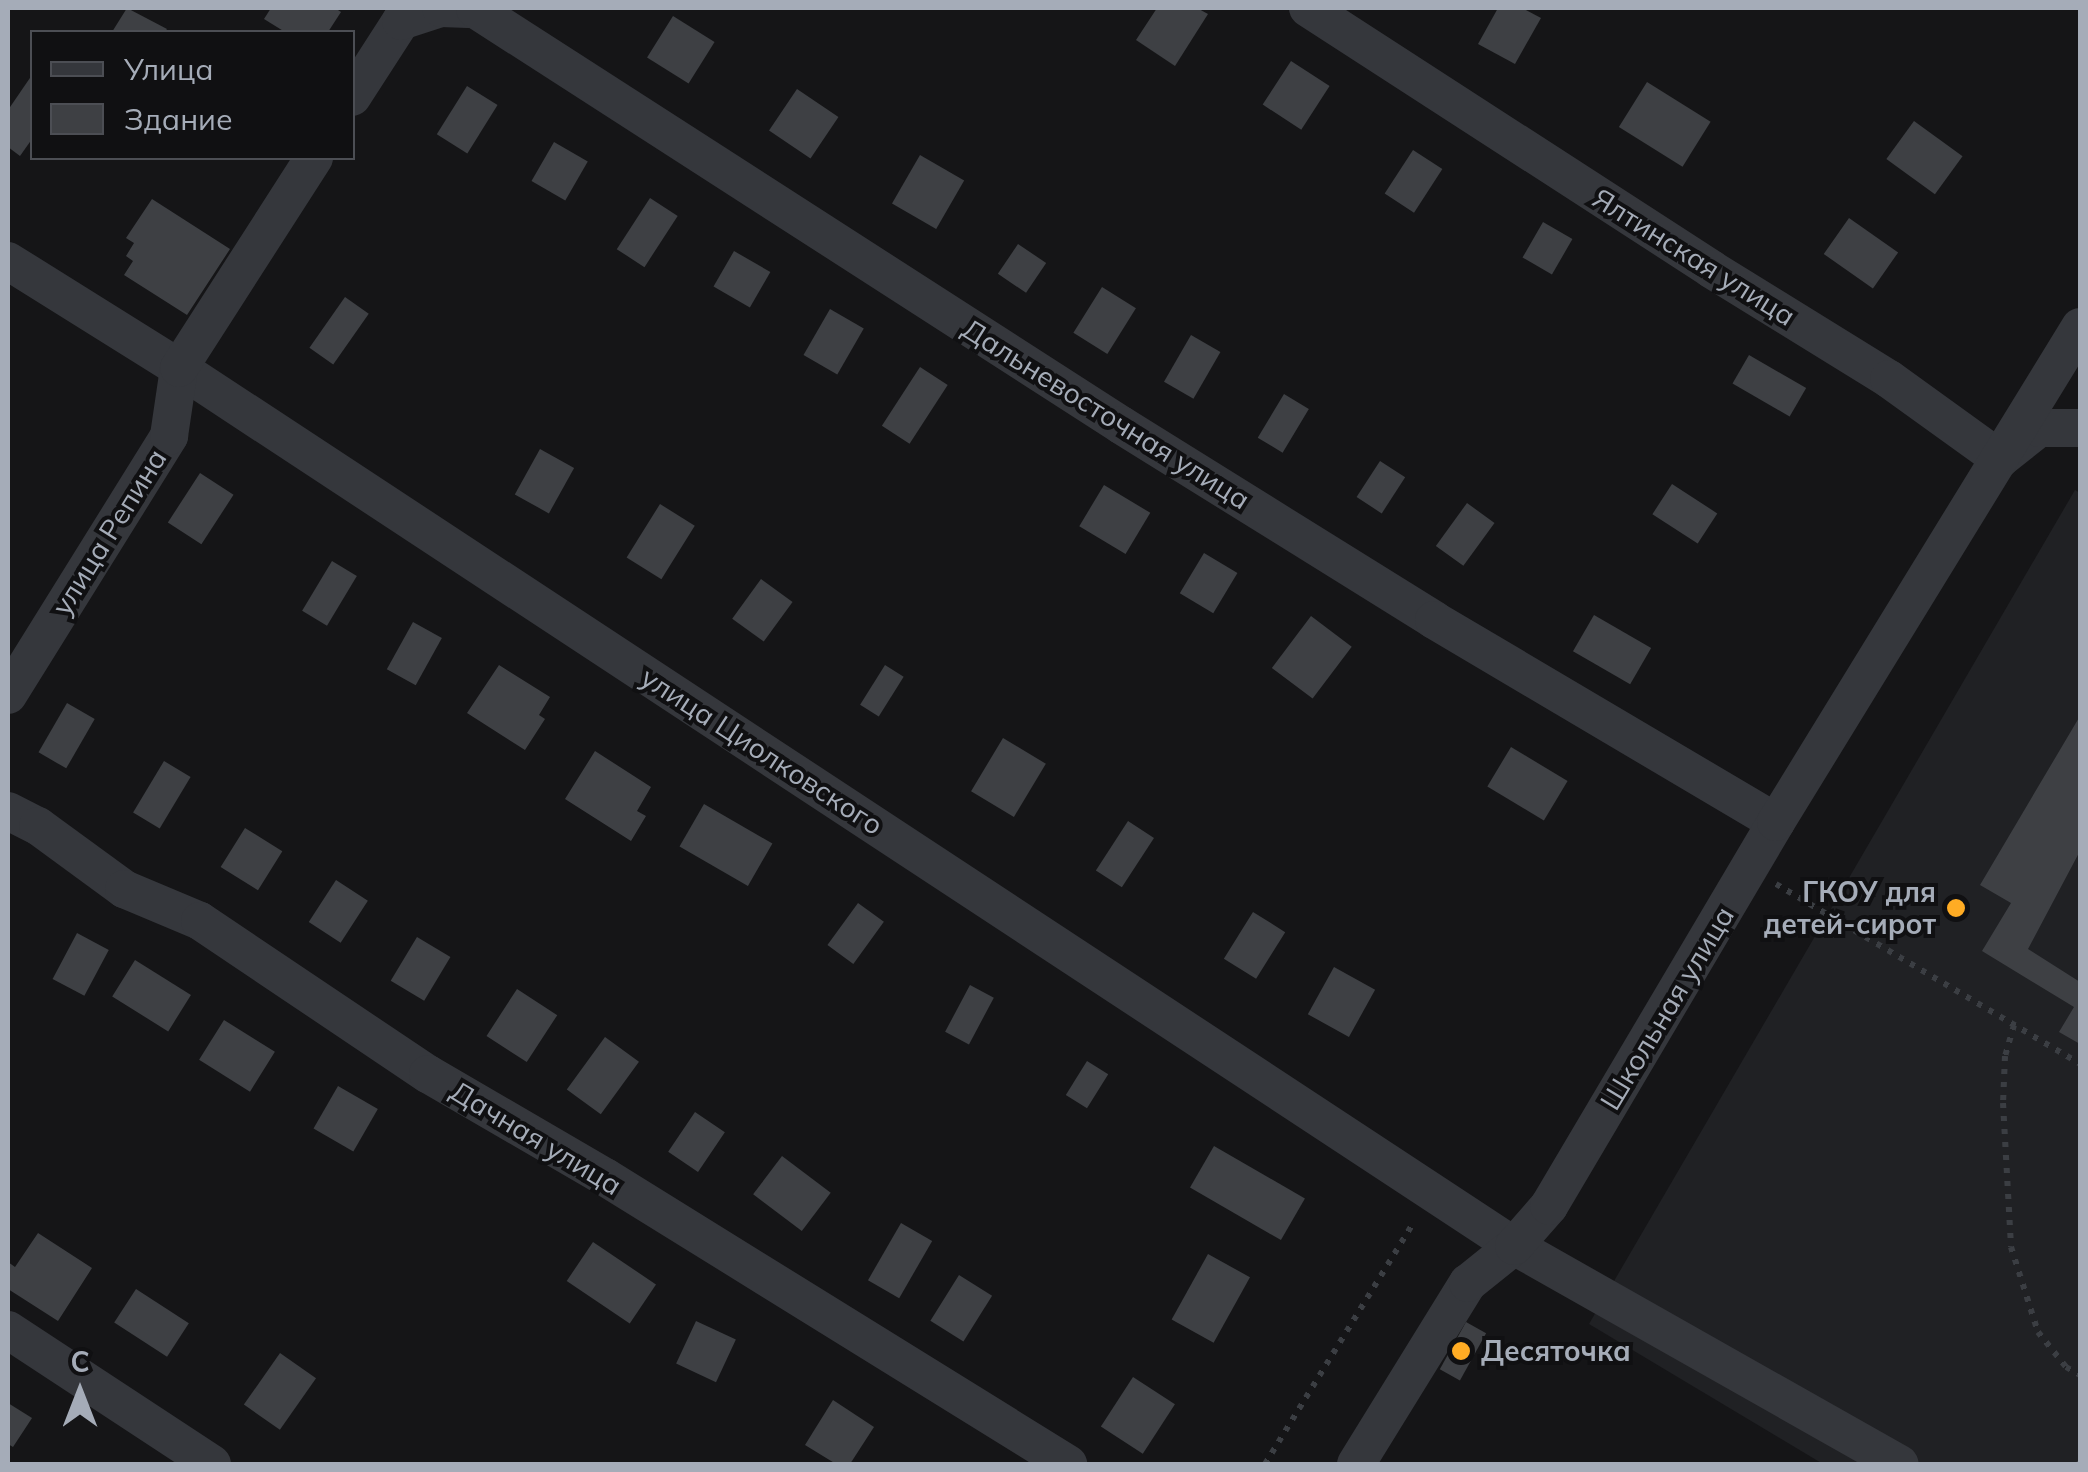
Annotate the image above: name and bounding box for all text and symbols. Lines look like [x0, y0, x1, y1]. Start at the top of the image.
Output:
legend [30, 30, 355, 160]
text: Улица [124, 50, 214, 88]
text: Здание [124, 100, 233, 138]
street label: Ялтинская улица [1587, 181, 1801, 333]
street label: Дальневосточная улица [956, 312, 1256, 516]
street label: улица Репина [45, 443, 173, 621]
street label: улица Циолковского [635, 660, 889, 842]
place label: ГКОУ для детей-сирот [1763, 875, 1936, 941]
marker: ГКОУ для детей-сирот [1945, 897, 1967, 919]
street label: Школьная улица [1593, 900, 1741, 1116]
street label: Дачная улица [444, 1074, 628, 1202]
place label: Десяточка [1481, 1334, 1631, 1368]
marker: Десяточка [1450, 1340, 1472, 1362]
north arrow [30, 1342, 130, 1442]
text: С [70, 1344, 90, 1379]

